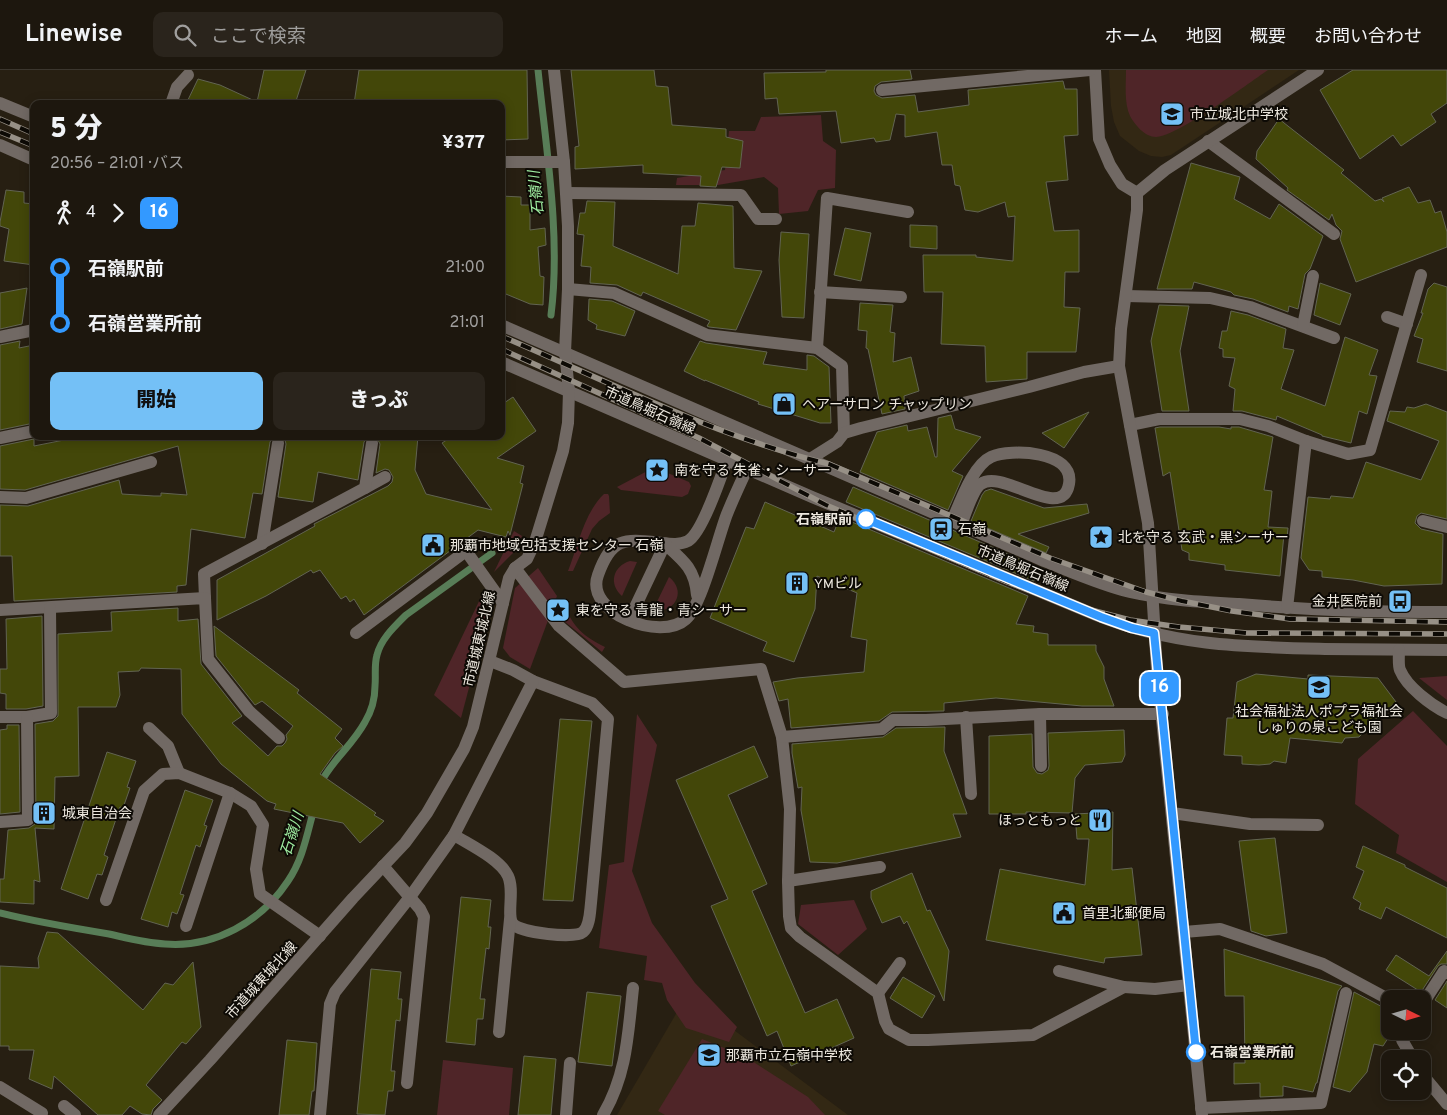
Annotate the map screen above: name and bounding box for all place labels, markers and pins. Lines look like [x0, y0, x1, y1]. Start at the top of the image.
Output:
school or university icon: 市立城北中学校 [1159, 101, 1185, 127]
place label: 市立城北中学校 [1190, 106, 1288, 124]
shop icon: ヘアーサロン チャップリン [771, 391, 797, 417]
place label: ヘアーサロン チャップリン [802, 397, 972, 414]
place icon: 南を守る 朱雀・シーサー [644, 457, 670, 483]
place label: 南を守る 朱雀・シーサー [674, 463, 831, 480]
marker: 石嶺駅前 [856, 509, 876, 529]
place label: 石嶺駅前 [796, 511, 852, 529]
station icon: 石嶺 [928, 516, 954, 542]
place label: 石嶺 [958, 522, 986, 539]
place icon: 北を守る 玄武・黒シーサー [1088, 524, 1114, 550]
place label: 北を守る 玄武・黒シーサー [1118, 529, 1289, 547]
public building icon: 那覇市地域包括支援センター 石嶺 [420, 532, 446, 558]
place label: 那覇市地域包括支援センター 石嶺 [450, 538, 663, 555]
building icon: YMビル [784, 570, 810, 596]
place label: YMビル [814, 576, 862, 593]
bus stop icon: 金井医院前 [1387, 588, 1413, 614]
place label: 金井医院前 [1312, 593, 1382, 611]
place icon: 東を守る 青龍・青シーサー [545, 597, 571, 623]
place label: 東を守る 青龍・青シーサー [576, 603, 747, 620]
school or university icon: 社会福祉法人ポプラ福祉会 しゅりの泉こども園 [1306, 674, 1332, 700]
place label: 社会福祉法人ポプラ福祉会 しゅりの泉こども園 [1235, 704, 1403, 737]
building icon: 城東自治会 [31, 800, 57, 826]
place label: 城東自治会 [62, 806, 132, 823]
restaurant icon: ほっともっと [1087, 807, 1113, 833]
place label: ほっともっと [998, 813, 1082, 830]
public building icon: 首里北郵便局 [1051, 900, 1077, 926]
place label: 首里北郵便局 [1082, 905, 1166, 923]
school or university icon: 那覇市立石嶺中学校 [696, 1042, 722, 1068]
marker: 石嶺営業所前 [1186, 1042, 1206, 1062]
place label: 石嶺営業所前 [1210, 1044, 1294, 1062]
place label: 那覇市立石嶺中学校 [726, 1048, 852, 1065]

